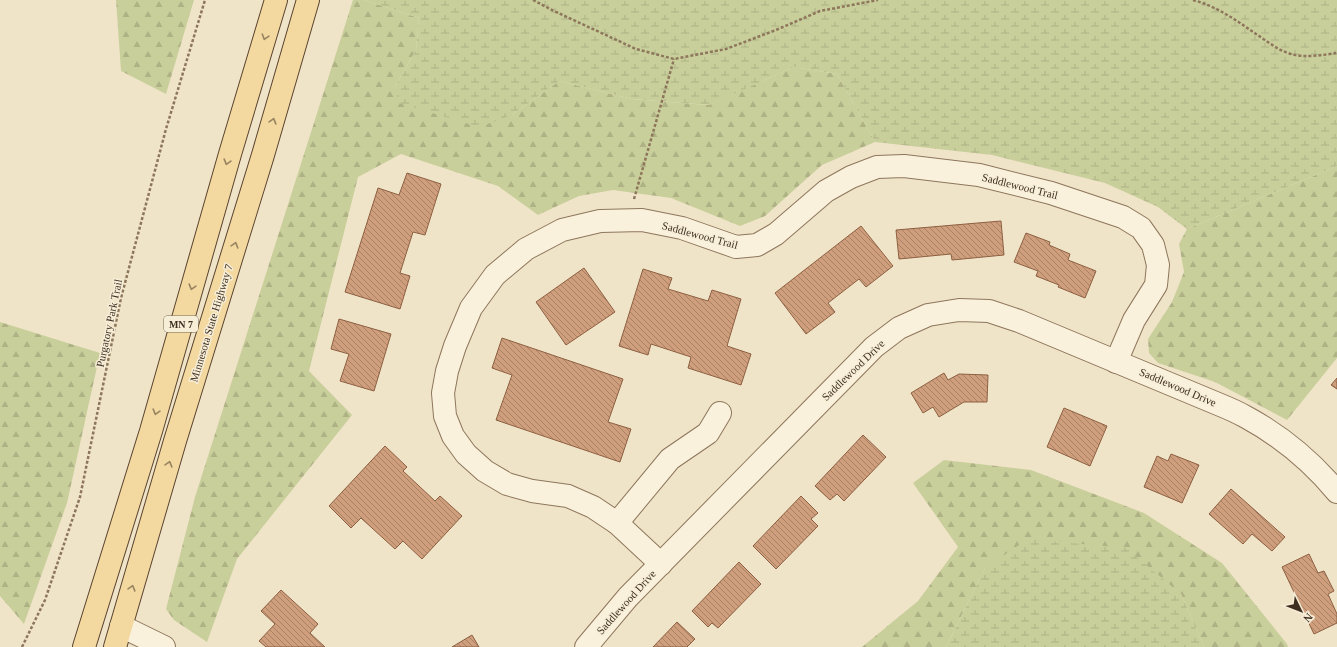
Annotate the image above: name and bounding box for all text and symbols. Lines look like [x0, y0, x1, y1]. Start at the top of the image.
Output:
one-way arrow [261, 34, 270, 41]
one-way arrow [268, 118, 277, 125]
one-way arrow [224, 159, 232, 165]
street label: Saddlewood Trail [981, 171, 1059, 201]
street label: Saddlewood Trail [661, 219, 739, 251]
one-way arrow [230, 242, 239, 249]
street label: Minnesota State Highway 7 [187, 262, 235, 383]
street label: Purgatory Park Trail [94, 278, 124, 368]
one-way arrow [188, 283, 197, 290]
road number: MN 7 [164, 316, 198, 332]
street label: Saddlewood Drive [819, 337, 887, 403]
street label: Saddlewood Drive [1138, 365, 1218, 409]
one-way arrow [153, 409, 161, 415]
one-way arrow [164, 460, 173, 467]
street label: Saddlewood Drive [594, 567, 658, 637]
one-way arrow [127, 585, 136, 592]
north arrow [1281, 591, 1321, 631]
text: N [1301, 611, 1315, 625]

